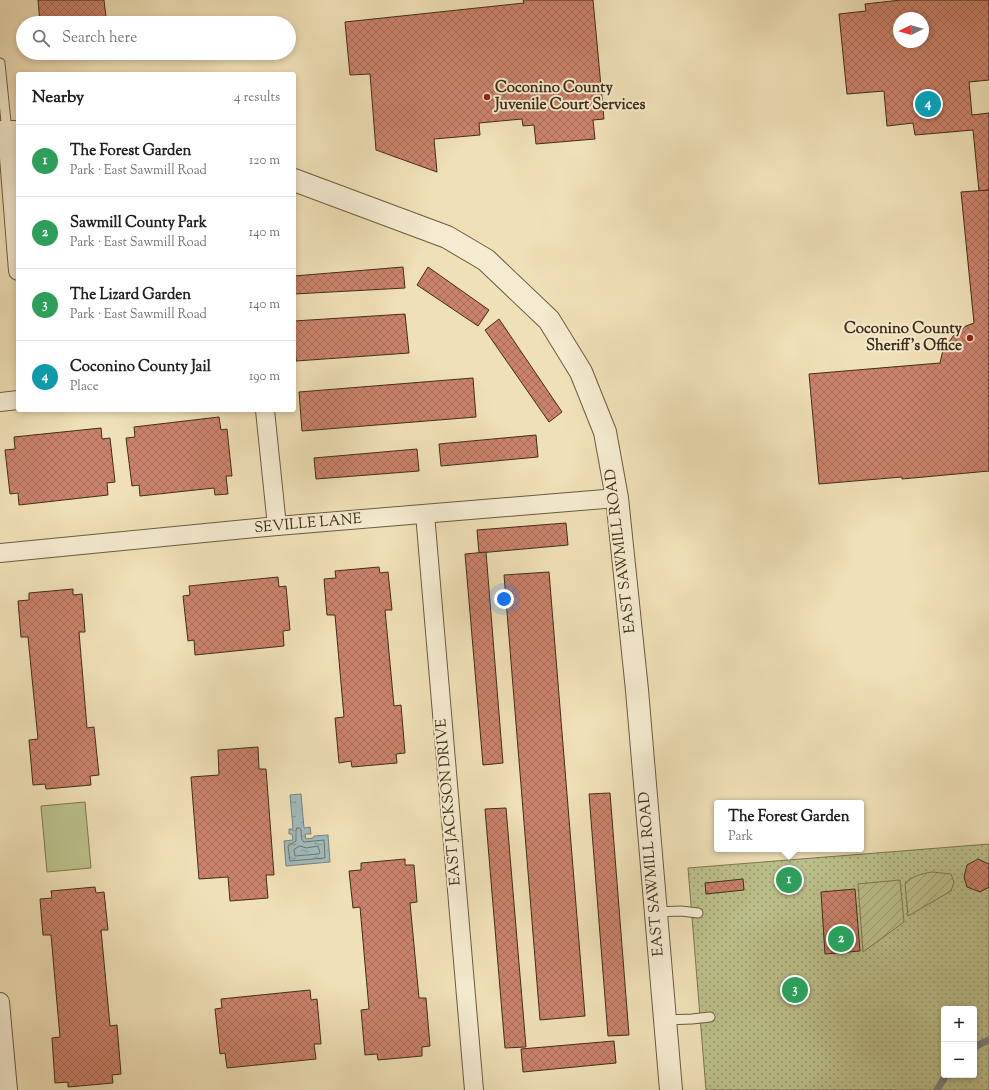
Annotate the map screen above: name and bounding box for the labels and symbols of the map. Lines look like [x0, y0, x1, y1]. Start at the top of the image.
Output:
north arrow [893, 12, 929, 48]
place label: Coconino County Juvenile Court Services [494, 78, 646, 116]
pin: 4 [915, 89, 941, 119]
marker: Coconino County Juvenile Court Services [482, 92, 492, 102]
place label: Coconino County Sheriff's Office [844, 319, 963, 357]
marker: Coconino County Sheriff's Office [965, 333, 975, 343]
street label: EAST SAWMILL ROAD [600, 468, 642, 634]
street label: SEVILLE LANE [253, 509, 363, 539]
your location [494, 589, 514, 609]
street label: EAST JACKSON DRIVE [431, 718, 467, 886]
street label: EAST SAWMILL ROAD [634, 791, 670, 957]
pin: 1 [776, 865, 802, 895]
pin: 2 [828, 924, 854, 954]
pin: 3 [782, 975, 808, 1005]

